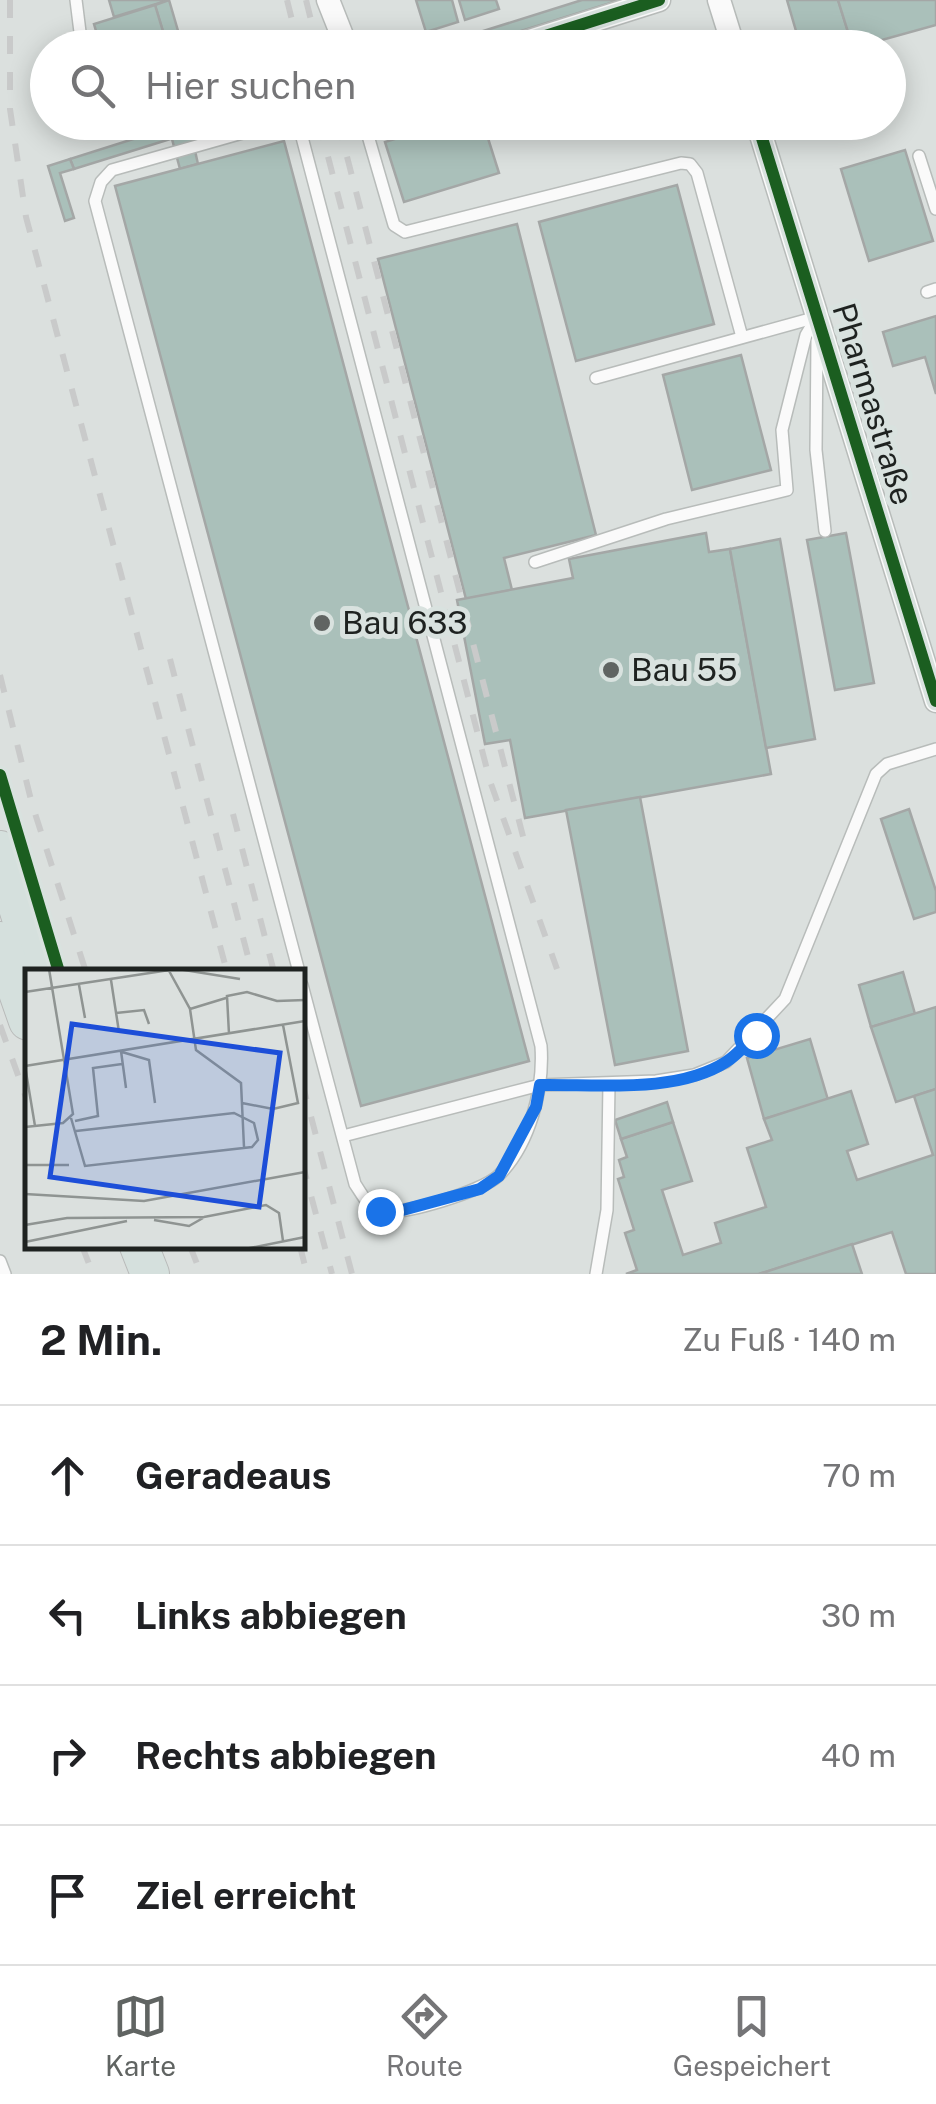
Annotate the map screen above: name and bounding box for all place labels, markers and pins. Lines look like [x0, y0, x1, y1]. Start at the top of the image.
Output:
place label: Bau 633 [342, 604, 467, 641]
marker: Bau 633 [311, 612, 333, 634]
place label: Bau 55 [631, 651, 738, 688]
marker: Bau 55 [600, 659, 622, 681]

